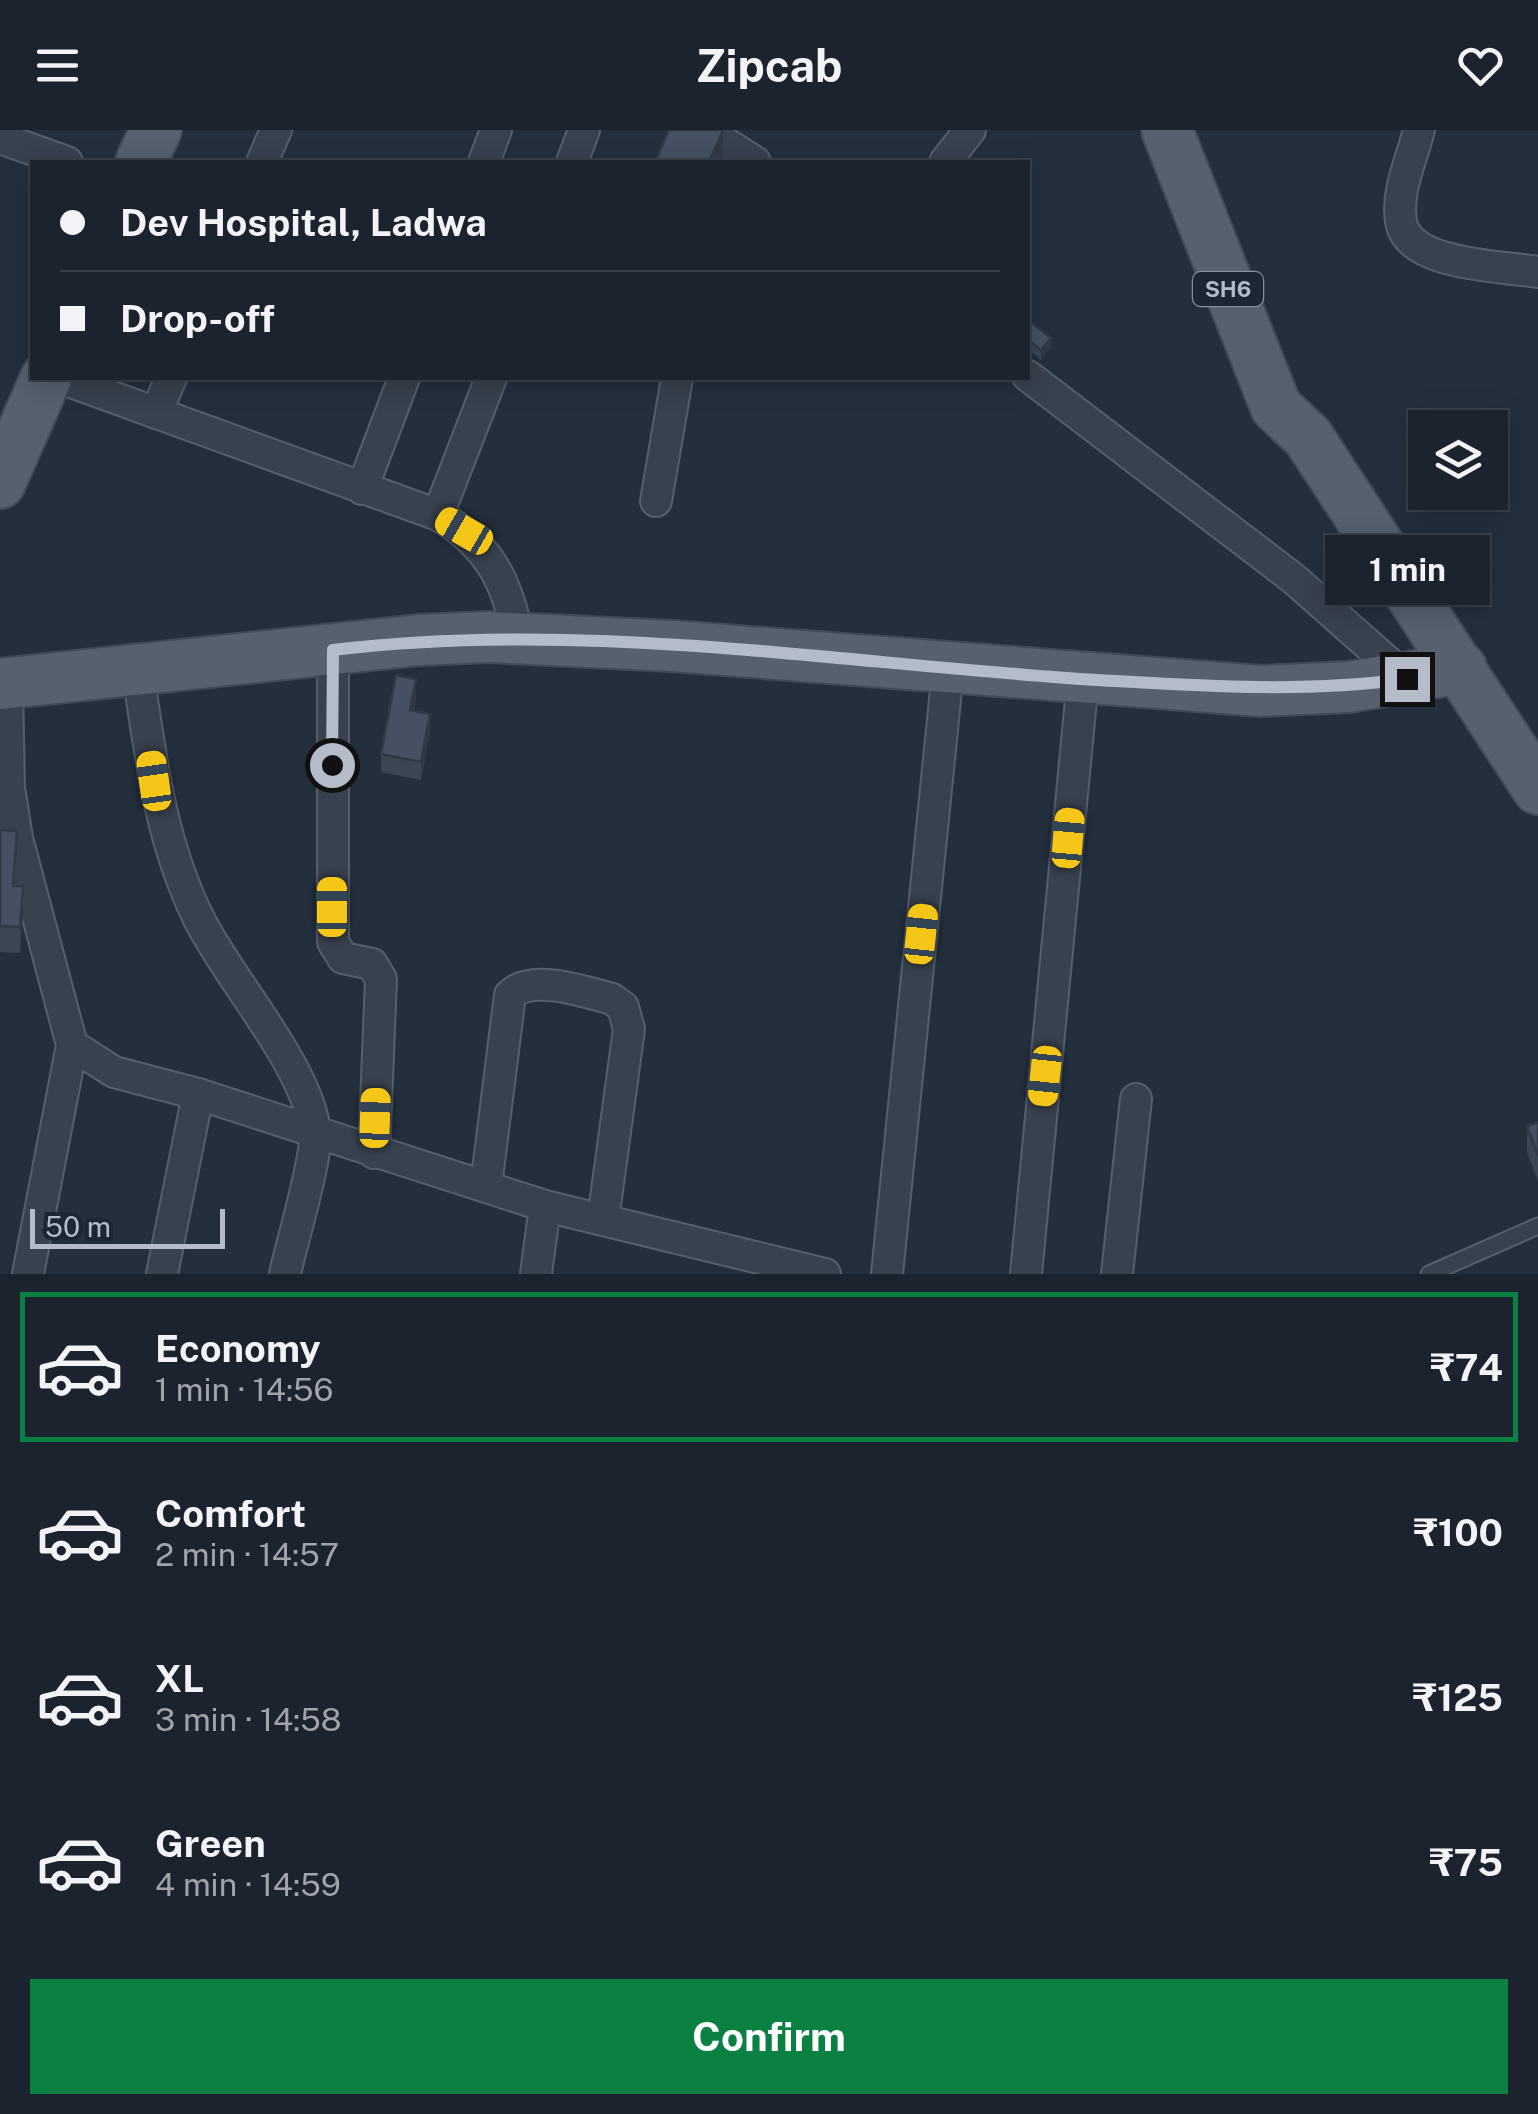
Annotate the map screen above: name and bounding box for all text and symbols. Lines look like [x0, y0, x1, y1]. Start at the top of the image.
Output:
icon: menu [30, 38, 85, 93]
icon: heart [1453, 38, 1508, 93]
text: Zipcab [696, 39, 842, 92]
text: Dev Hospital, Ladwa [120, 200, 487, 245]
road number: SH6 [1193, 272, 1263, 306]
text: Drop-off [120, 296, 275, 341]
map controls [1408, 410, 1508, 510]
button: layers [1408, 410, 1508, 510]
car [431, 503, 497, 559]
callout: 1 min [1324, 534, 1490, 604]
text: 1 min [1369, 551, 1446, 588]
route end [1385, 657, 1430, 702]
route start [310, 743, 355, 788]
car [135, 749, 173, 813]
car [1050, 807, 1086, 869]
car [317, 877, 347, 937]
car [903, 903, 939, 965]
car [1027, 1045, 1063, 1107]
car [359, 1087, 391, 1149]
scale bar [30, 1204, 225, 1248]
text: 50 m [45, 1210, 111, 1243]
icon: car [35, 1322, 125, 1412]
text: Economy [155, 1326, 321, 1371]
text: ₹74 [1430, 1345, 1503, 1390]
text: 1 min · 14:56 [155, 1371, 334, 1408]
icon: car [35, 1487, 125, 1577]
text: Comfort [155, 1491, 306, 1536]
text: ₹100 [1413, 1510, 1503, 1555]
text: 2 min · 14:57 [155, 1536, 339, 1573]
icon: car [35, 1652, 125, 1742]
text: XL [155, 1656, 204, 1701]
text: ₹125 [1413, 1675, 1503, 1720]
text: 3 min · 14:58 [155, 1701, 341, 1738]
icon: car [35, 1817, 125, 1907]
text: Green [155, 1821, 266, 1866]
text: ₹75 [1429, 1840, 1503, 1885]
text: 4 min · 14:59 [155, 1866, 341, 1903]
button: Confirm [30, 1979, 1508, 2094]

